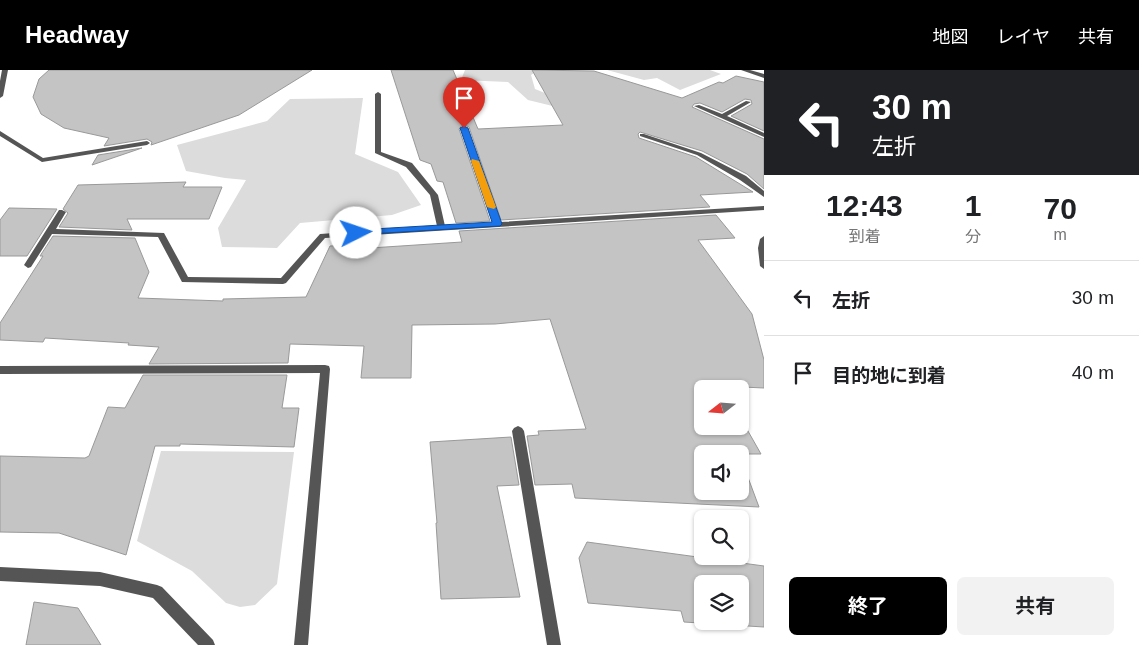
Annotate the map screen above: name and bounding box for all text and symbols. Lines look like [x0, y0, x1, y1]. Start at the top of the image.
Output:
text: Headway [25, 21, 129, 48]
text: 地図 [933, 27, 969, 47]
text: レイヤ [997, 27, 1050, 47]
text: 共有 [1078, 27, 1114, 47]
pin [443, 77, 485, 128]
icon: arrive [450, 84, 478, 112]
text: 30 m [872, 87, 952, 126]
icon: left [789, 90, 854, 155]
text: 左折 [872, 134, 916, 159]
text: 12:43 [826, 189, 903, 222]
text: 1 [965, 189, 982, 222]
text: 70 [1044, 192, 1077, 225]
position arrow [329, 206, 381, 258]
text: m [1054, 226, 1067, 243]
text: 到着 [848, 228, 880, 245]
text: 分 [965, 228, 981, 245]
icon: left [789, 284, 817, 312]
text: 30 m [1072, 287, 1114, 308]
text: 左折 [832, 290, 870, 311]
icon: arrive [789, 359, 817, 387]
text: 40 m [1072, 362, 1114, 383]
text: 目的地に到着 [832, 365, 946, 386]
north arrow [694, 380, 749, 435]
map controls [694, 380, 749, 630]
button: sound [694, 445, 749, 500]
button: search [694, 510, 749, 565]
button: layers [694, 575, 749, 630]
button: 終了 [789, 577, 947, 635]
button: 共有 [957, 577, 1114, 635]

